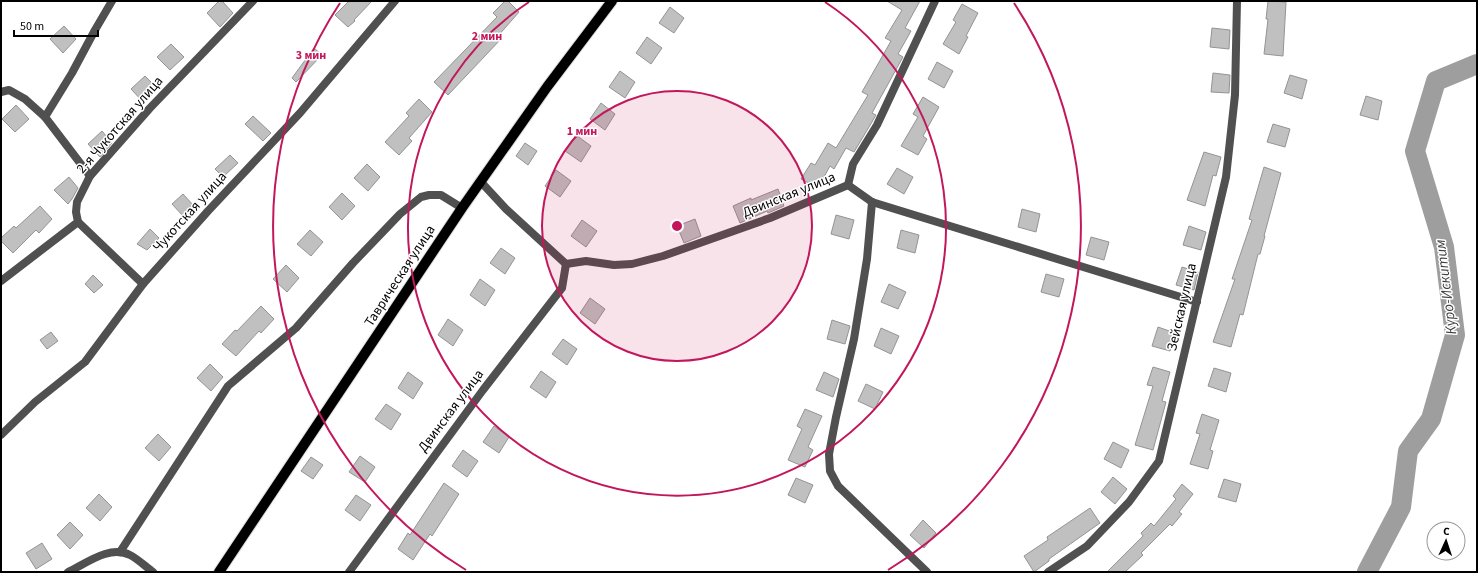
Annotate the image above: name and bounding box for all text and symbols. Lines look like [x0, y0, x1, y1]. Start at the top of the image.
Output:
scale bar [14, 12, 98, 38]
text: 50 m [20, 18, 44, 35]
text: 2 мин [472, 28, 502, 45]
text: 3 мин [296, 47, 326, 64]
street label: 2-я Чукотская улица [72, 72, 168, 178]
text: 1 мин [567, 123, 597, 140]
street label: Чукотская улица [148, 167, 232, 257]
street label: Двинская улица [739, 167, 839, 223]
centre of rings [670, 219, 684, 233]
street label: Таврическая улица [360, 221, 440, 331]
water label: Куро-Искитим [1430, 238, 1462, 336]
street label: Зейская улица [1162, 261, 1202, 353]
street label: Двинская улица [413, 365, 489, 457]
north arrow [1426, 521, 1466, 561]
text: С [1443, 524, 1451, 539]

